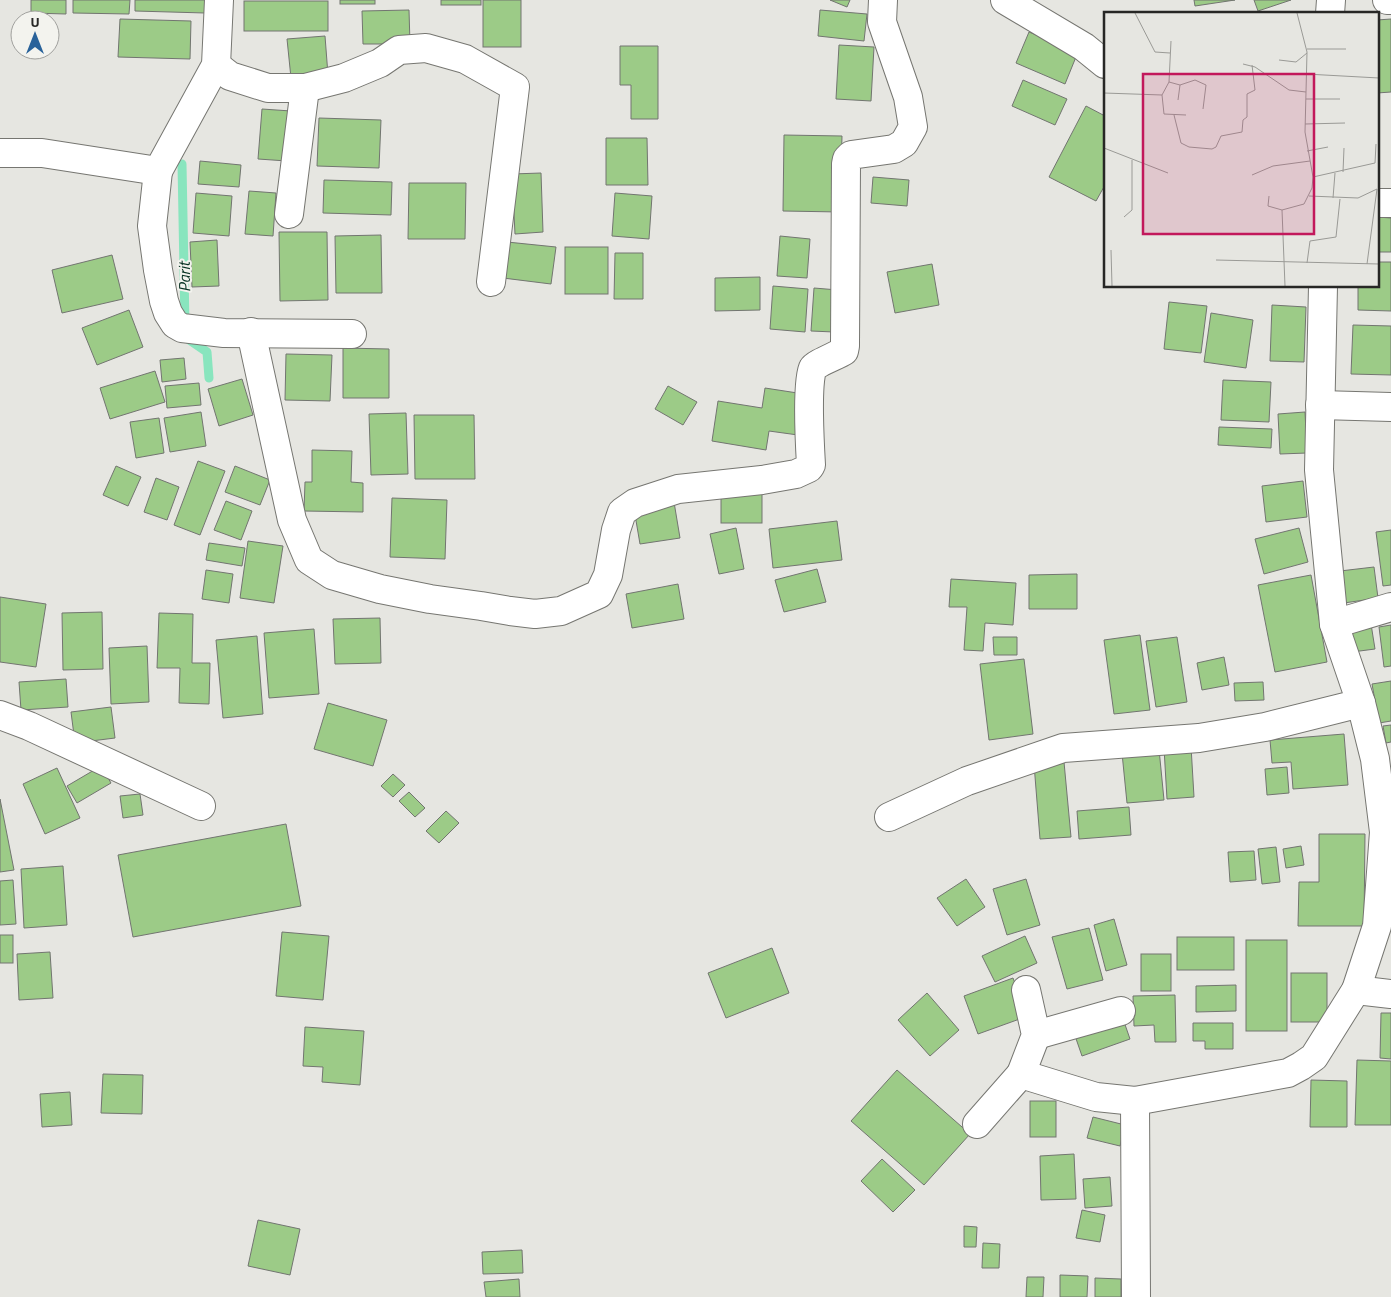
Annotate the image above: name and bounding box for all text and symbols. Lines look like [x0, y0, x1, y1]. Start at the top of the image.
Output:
north arrow [10, 10, 60, 60]
text: U [30, 11, 40, 32]
inset map [1104, 12, 1378, 288]
water label: Parit [172, 260, 196, 292]

